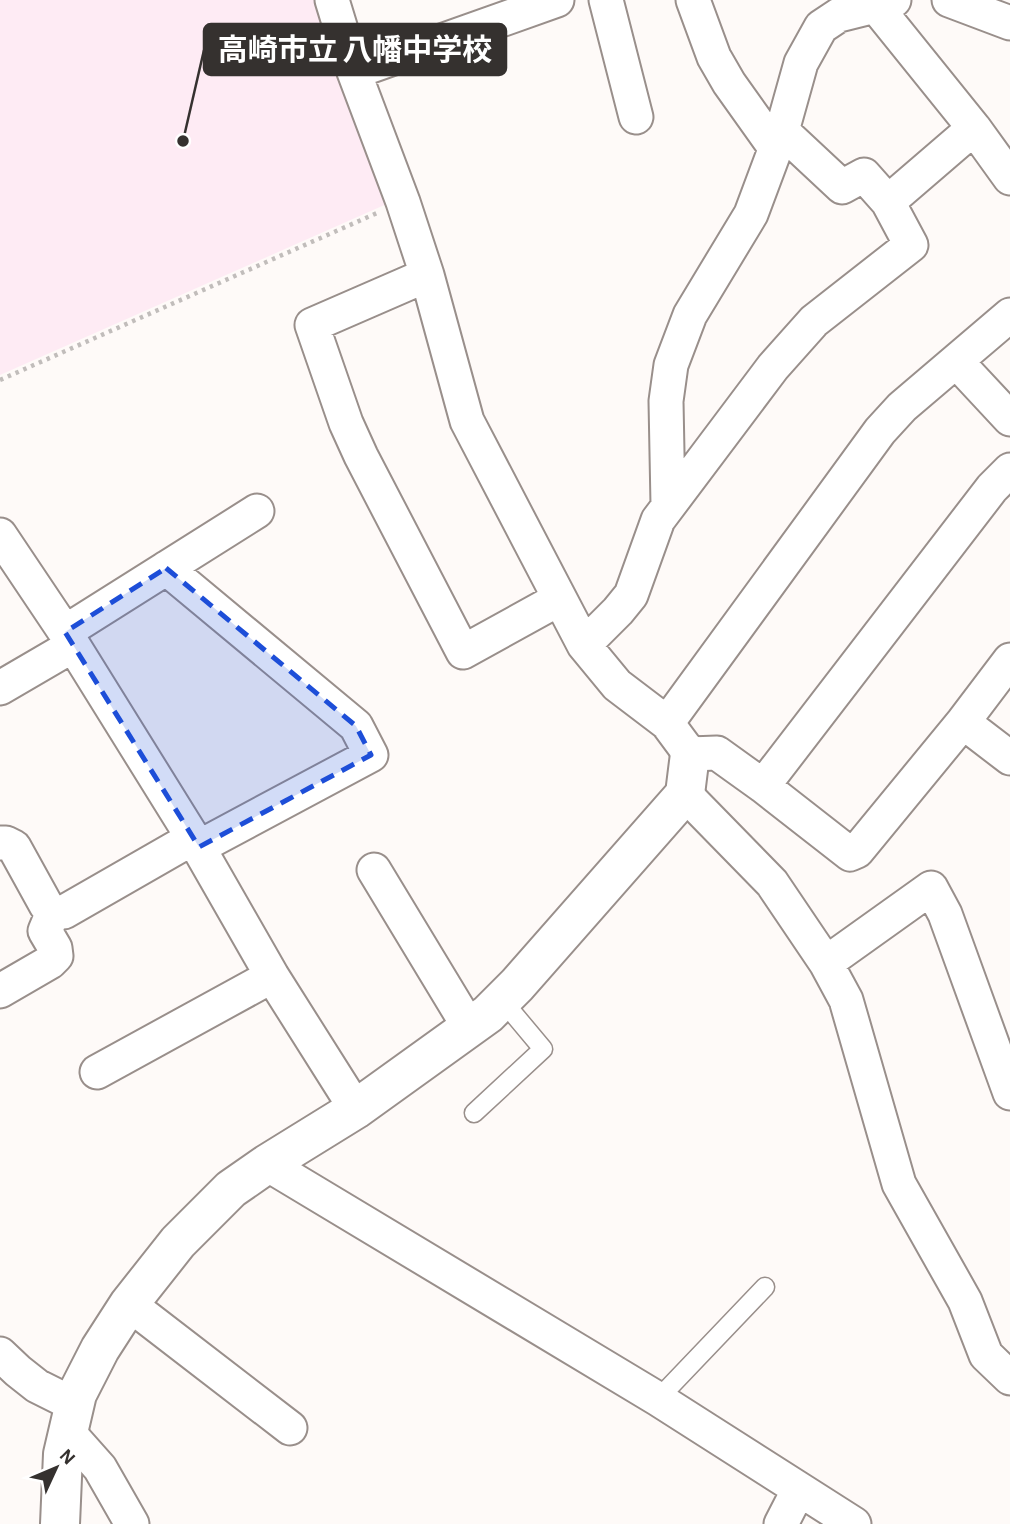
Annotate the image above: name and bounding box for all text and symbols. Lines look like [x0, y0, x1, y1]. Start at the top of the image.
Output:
callout: 高崎市立 八幡中学校 [204, 24, 506, 75]
text: 高崎市立 八幡中学校 [218, 34, 492, 66]
north arrow [21, 1433, 91, 1503]
text: N [56, 1446, 79, 1469]

